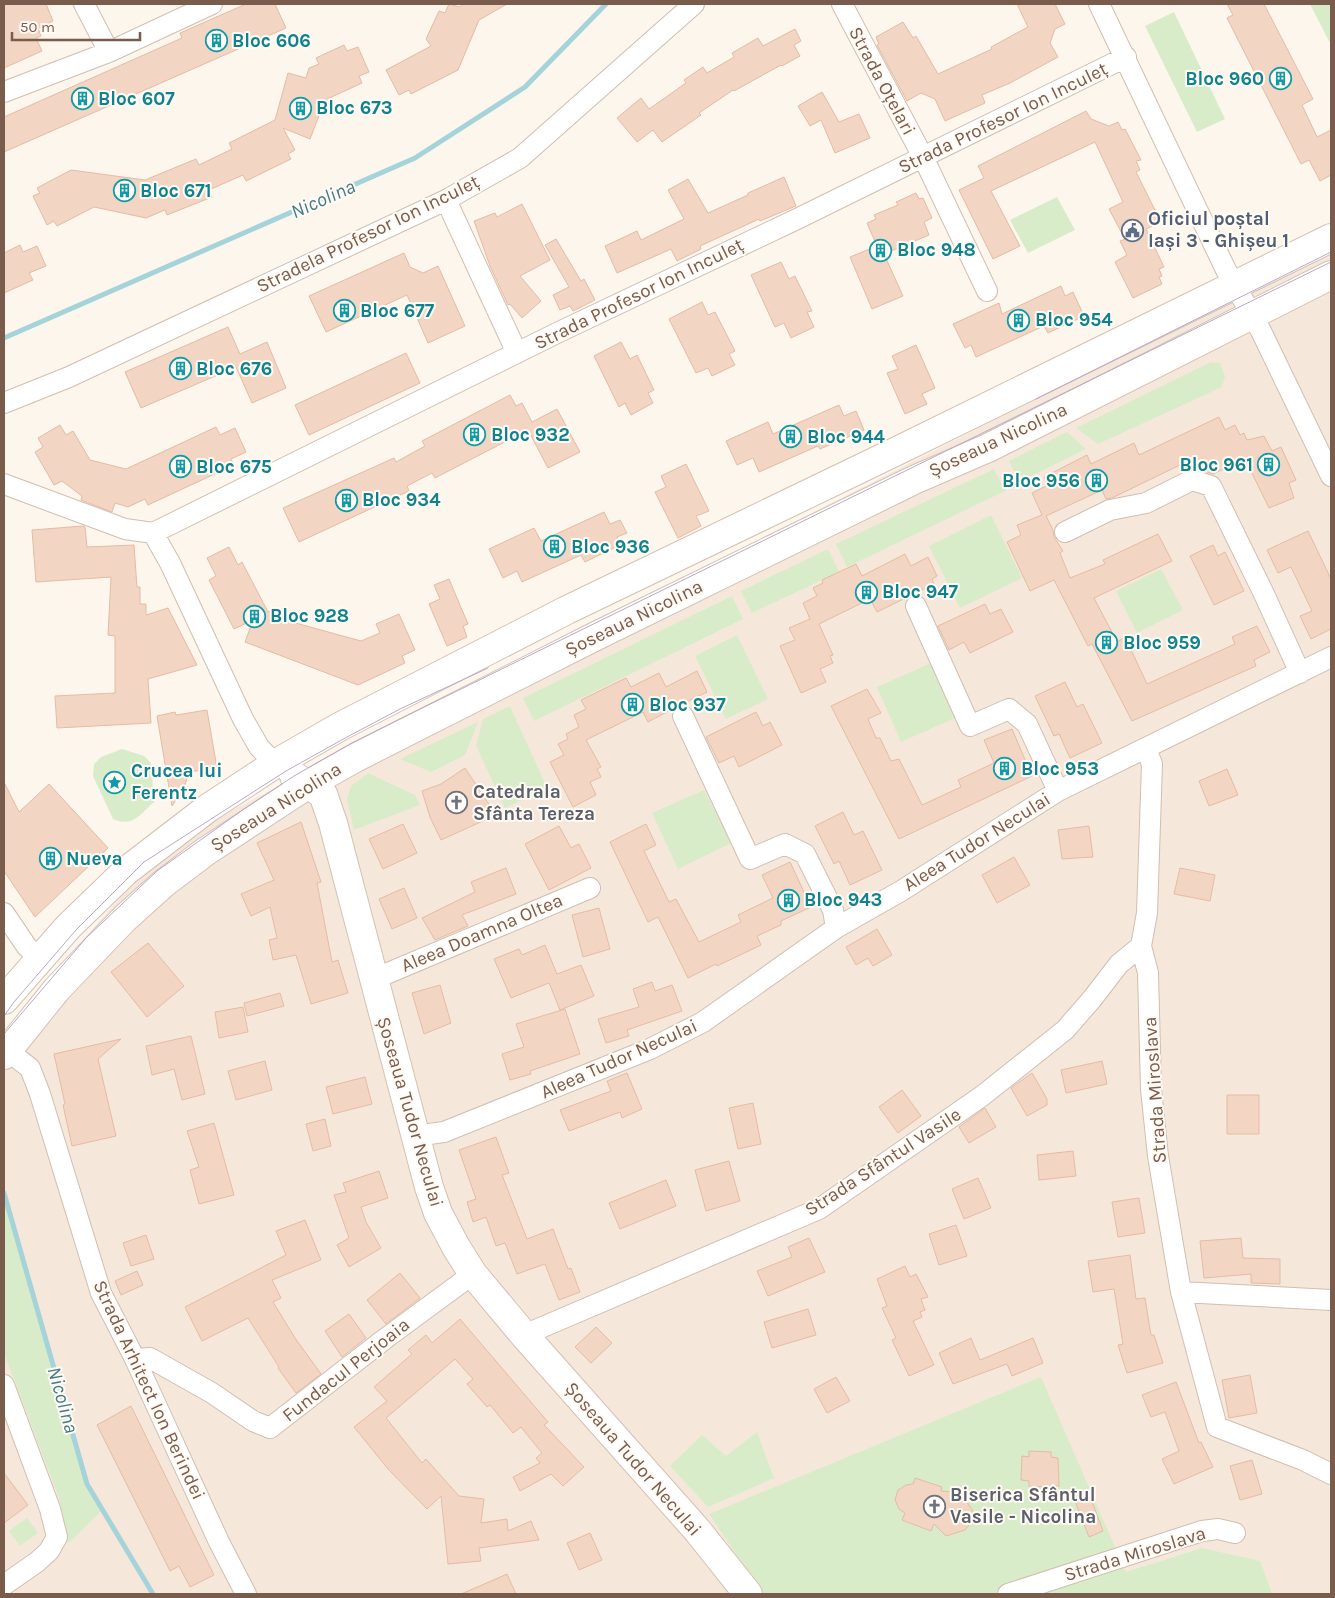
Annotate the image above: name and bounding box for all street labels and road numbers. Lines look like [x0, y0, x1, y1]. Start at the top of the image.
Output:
street label: Strada Oțelari [844, 23, 920, 139]
street label: Strada Profesor Ion Inculeț [895, 58, 1111, 178]
street label: Stradela Profesor Ion Inculeț [253, 170, 483, 298]
street label: Strada Profesor Ion Inculeț [531, 234, 747, 354]
street label: Șoseaua Nicolina [925, 398, 1071, 482]
street label: Șoseaua Nicolina [562, 575, 706, 661]
street label: Șoseaua Nicolina [206, 758, 346, 856]
street label: Aleea Tudor Neculai [900, 788, 1054, 896]
street label: Aleea Doamna Oltea [398, 889, 566, 977]
street label: Șoseaua Tudor Neculai [372, 1014, 448, 1210]
street label: Aleea Tudor Neculai [537, 1015, 701, 1103]
street label: Strada Miroslava [1139, 1016, 1171, 1164]
street label: Strada Sfântul Vasile [801, 1103, 965, 1221]
street label: Strada Arhitect Ion Berindei [88, 1277, 210, 1503]
street label: Fundacul Perjoaia [278, 1313, 414, 1427]
street label: Șoseaua Tudor Neculai [560, 1378, 706, 1540]
street label: Strada Miroslava [1062, 1522, 1208, 1586]

